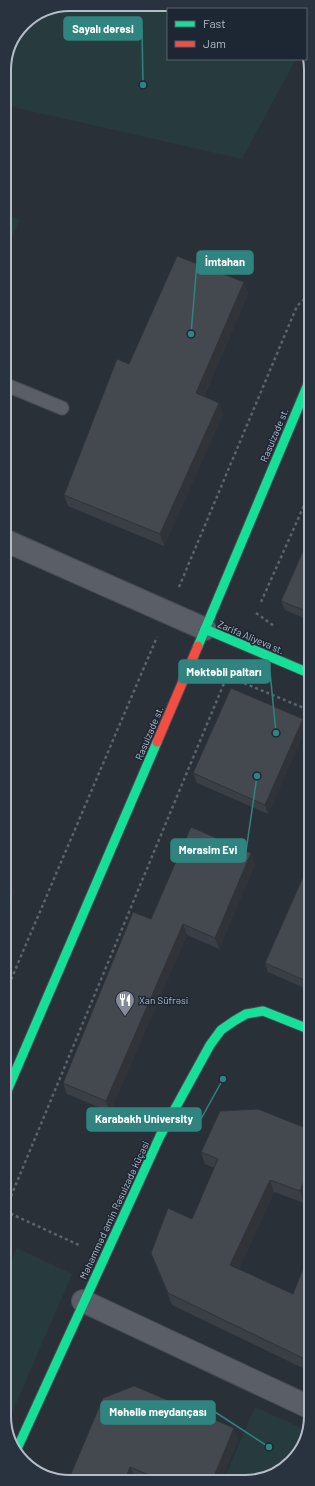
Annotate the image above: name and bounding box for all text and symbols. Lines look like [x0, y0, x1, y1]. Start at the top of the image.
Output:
legend [167, 8, 307, 60]
text: Fast [203, 16, 226, 30]
callout: Sayalı dərəsi [64, 17, 142, 40]
text: Sayalı dərəsi [72, 22, 134, 35]
text: Jam [203, 36, 226, 50]
callout: İmtahan [197, 251, 253, 274]
text: İmtahan [205, 255, 245, 268]
street label: Rasulzade st. [257, 406, 291, 464]
street label: Zarifa Aliyeva st. [216, 618, 286, 656]
callout: Məktəbli paltarı [179, 660, 270, 683]
text: Məktəbli paltarı [186, 665, 262, 678]
street label: Rasulzade st. [132, 704, 166, 762]
callout: Mərasim Evi [171, 839, 246, 862]
text: Mərasim Evi [179, 843, 237, 856]
restaurant icon: Xan Süfrəsi [114, 989, 136, 1017]
place label: Xan Süfrəsi [139, 994, 188, 1006]
callout: Karabakh University [87, 1108, 201, 1131]
text: Karabakh University [95, 1112, 193, 1125]
street label: Məhəmməd Əmin Rəsulzadə küçəsi [77, 1139, 151, 1281]
callout: Məhəllə meydançası [101, 1401, 215, 1424]
text: Məhəllə meydançası [109, 1405, 207, 1418]

